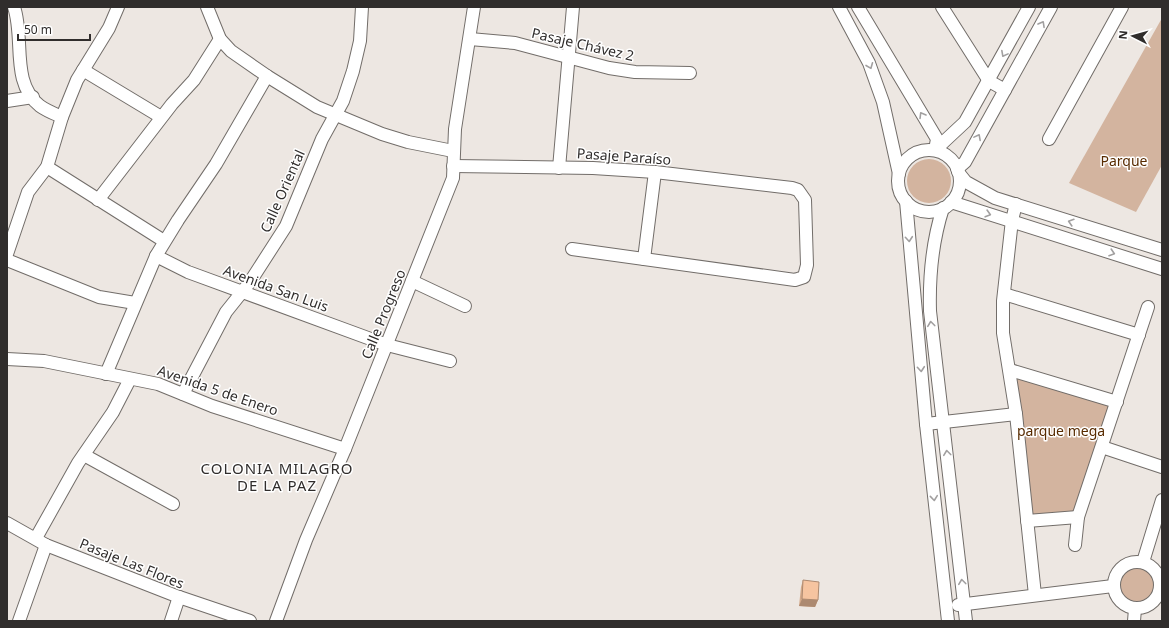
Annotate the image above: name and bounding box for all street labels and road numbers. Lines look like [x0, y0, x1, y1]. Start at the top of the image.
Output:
street label: Pasaje Chávez 2 [530, 23, 636, 65]
street label: Pasaje Paraíso [576, 143, 672, 169]
street label: Calle Oriental [255, 147, 309, 235]
street label: Avenida San Luis [221, 260, 331, 316]
street label: Calle Progreso [356, 266, 410, 362]
street label: Avenida 5 de Enero [155, 360, 281, 420]
street label: Pasaje Las Flores [77, 533, 187, 593]

